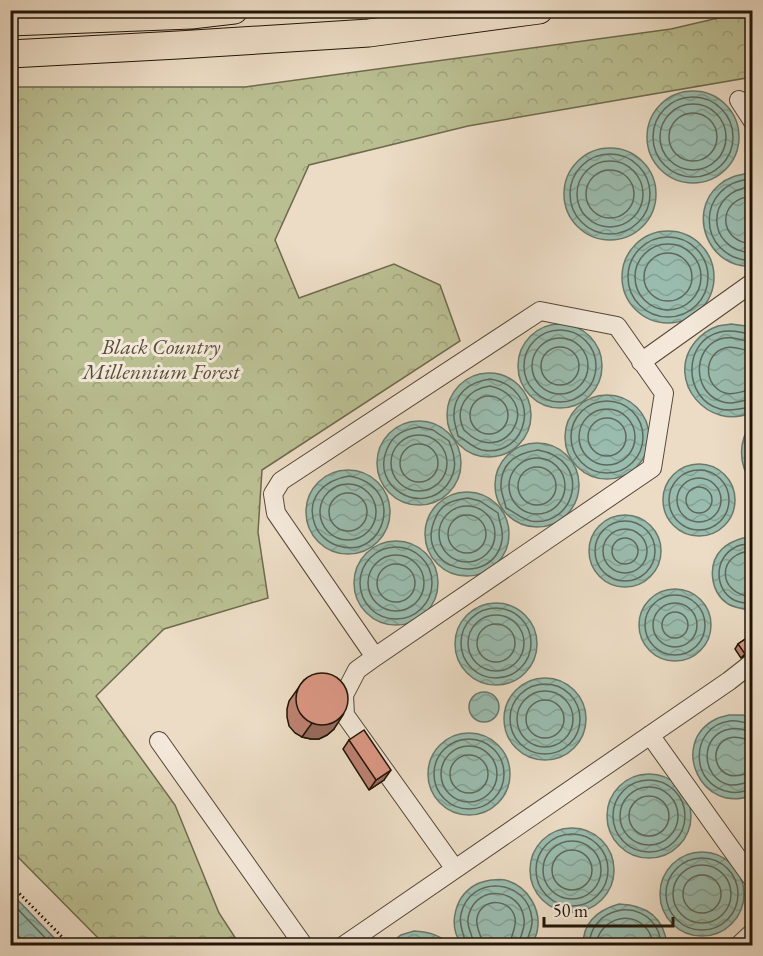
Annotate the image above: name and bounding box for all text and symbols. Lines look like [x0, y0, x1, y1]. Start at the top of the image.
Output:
park label: Black Country Millennium Forest [80, 332, 241, 386]
scale bar [544, 890, 673, 928]
text: 50 m [553, 899, 588, 922]

